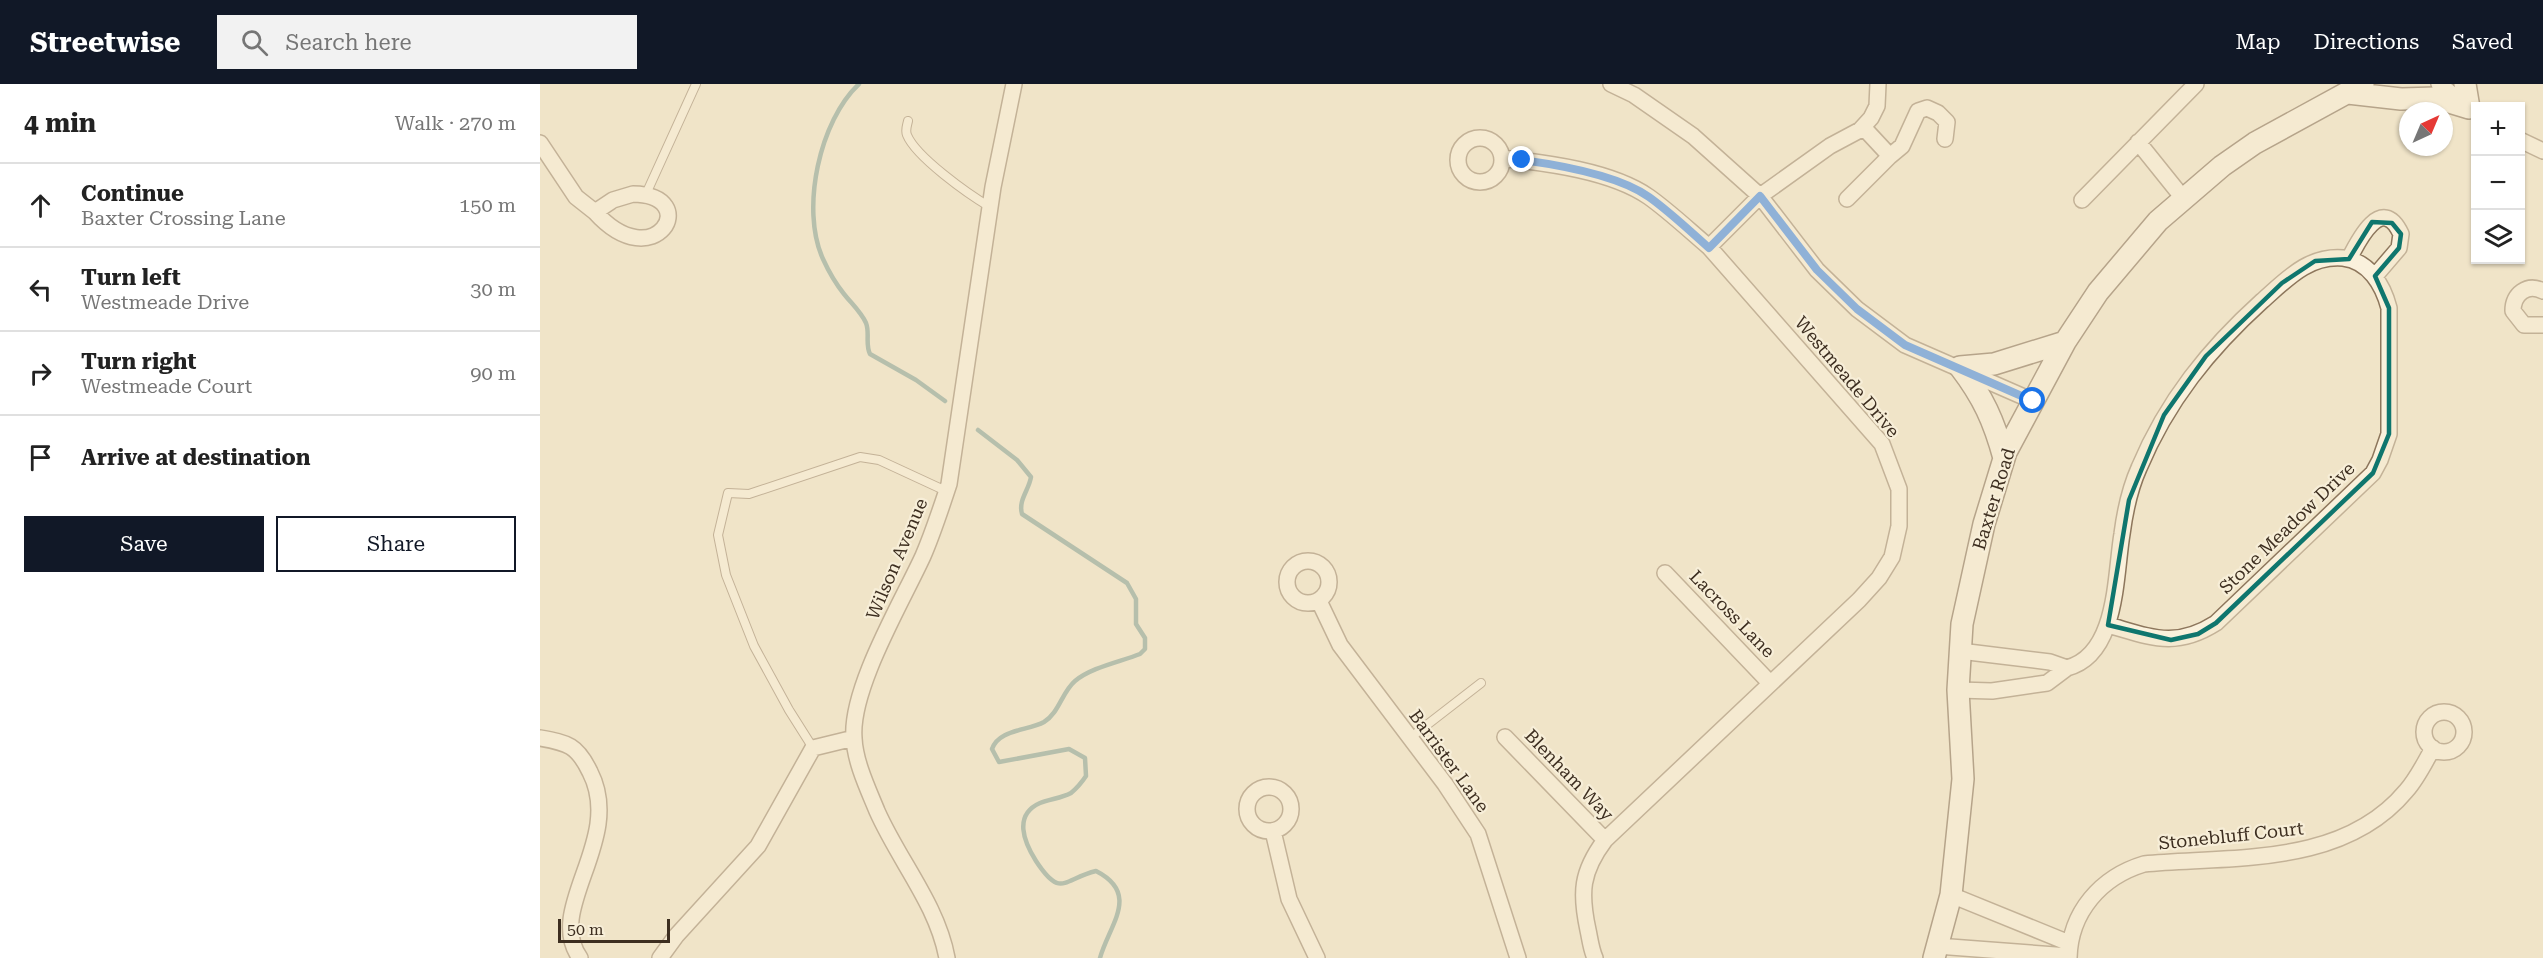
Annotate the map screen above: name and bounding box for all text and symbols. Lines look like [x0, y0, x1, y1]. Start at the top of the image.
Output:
search box [217, 15, 637, 69]
text: Streetwise [30, 26, 181, 59]
icon: search [238, 26, 271, 59]
text: Search here [286, 30, 412, 55]
text: Map [2236, 30, 2280, 54]
text: Directions [2313, 30, 2419, 54]
text: Saved [2452, 30, 2513, 54]
north arrow [2399, 102, 2453, 156]
map controls [2471, 102, 2525, 264]
button: + [2471, 102, 2525, 156]
text: 4 min [24, 108, 96, 138]
text: Walk · 270 m [395, 111, 516, 135]
route end [1508, 146, 1534, 172]
button: − [2471, 156, 2525, 210]
text: Continue [81, 181, 184, 206]
icon: ahead [24, 189, 57, 222]
text: 150 m [459, 193, 516, 217]
text: Baxter Crossing Lane [81, 206, 286, 230]
button: layers [2471, 210, 2525, 264]
text: Turn left [81, 265, 181, 290]
icon: left [24, 273, 57, 306]
text: 30 m [470, 277, 516, 301]
text: Westmeade Drive [81, 290, 249, 314]
street label: Westmeade Drive [1791, 312, 1904, 442]
text: Turn right [81, 349, 196, 374]
icon: right [24, 357, 57, 390]
text: 90 m [470, 361, 516, 385]
text: Westmeade Court [81, 374, 252, 398]
route start [2019, 387, 2045, 413]
icon: arrive [24, 441, 57, 474]
text: Arrive at destination [81, 445, 310, 470]
street label: Baxter Road [1968, 445, 2019, 552]
street label: Stone Meadow Drive [2215, 458, 2359, 598]
street label: Wilson Avenue [862, 495, 932, 623]
button: Save [24, 516, 264, 572]
button: Share [276, 516, 516, 572]
street label: Lacross Lane [1685, 566, 1779, 662]
street label: Barrister Lane [1405, 705, 1494, 816]
street label: Blenham Way [1521, 725, 1618, 825]
street label: Stonebluff Court [2157, 817, 2305, 854]
scale bar [558, 916, 670, 944]
text: 50 m [567, 920, 604, 939]

